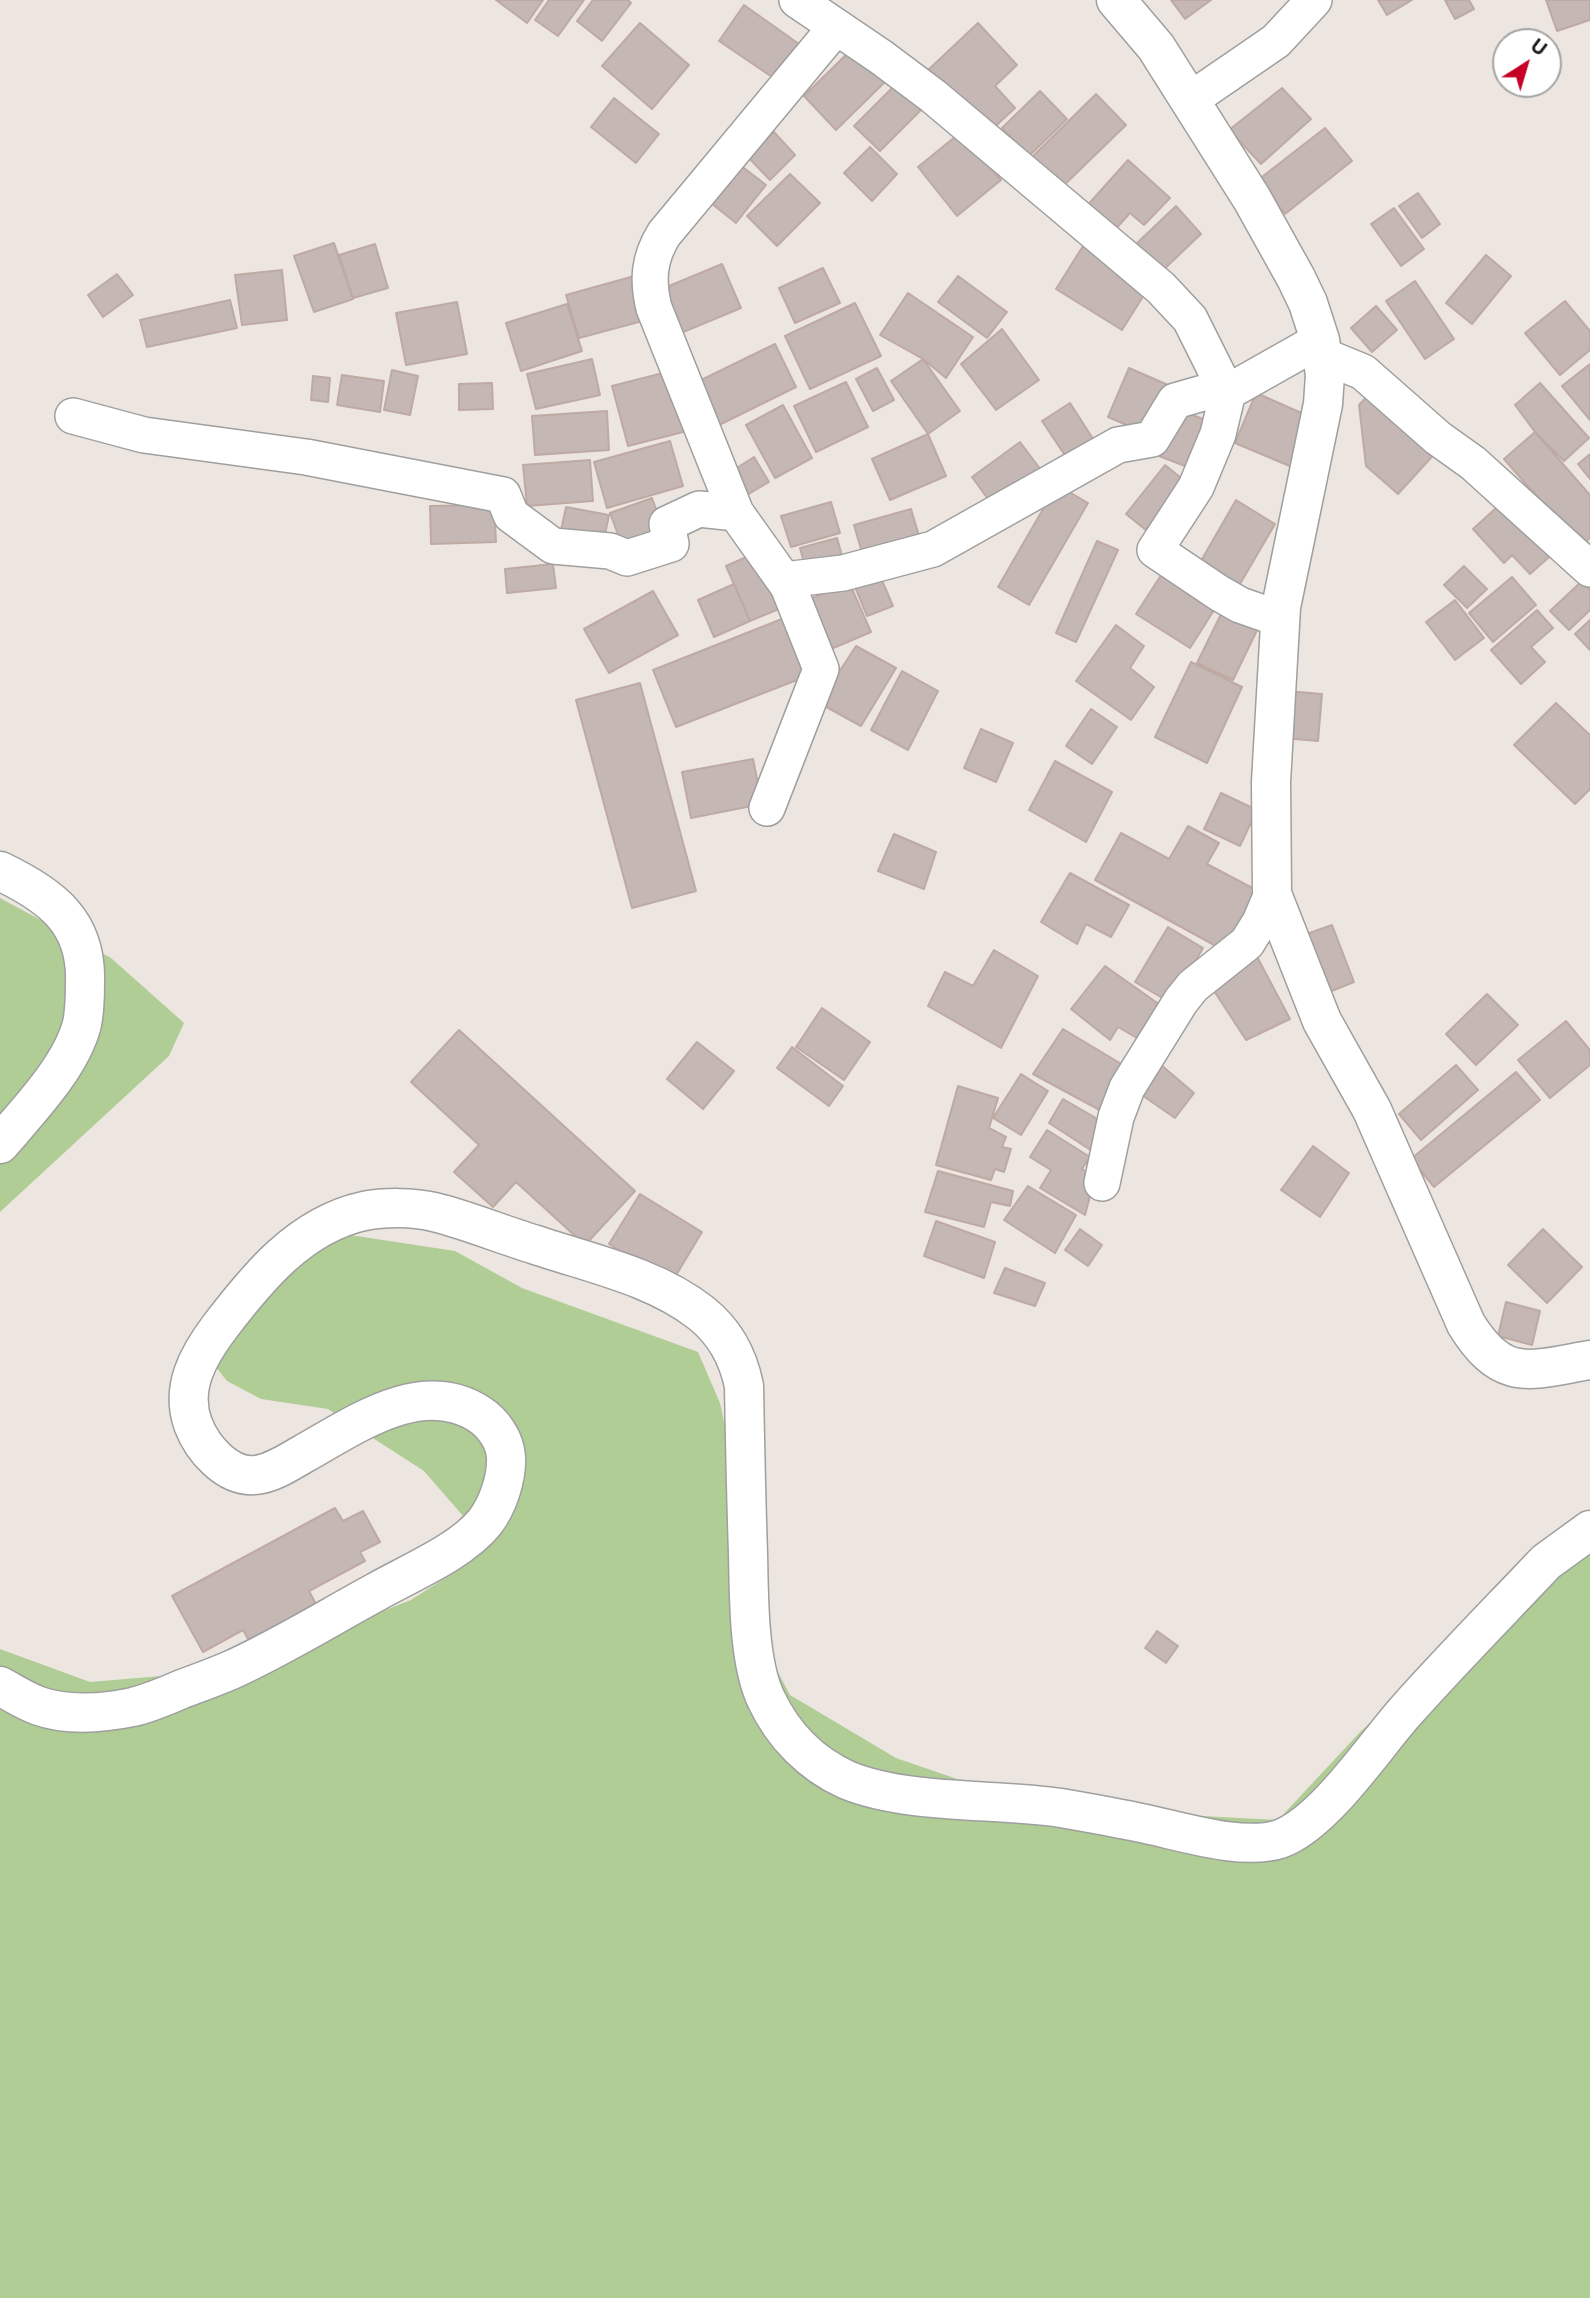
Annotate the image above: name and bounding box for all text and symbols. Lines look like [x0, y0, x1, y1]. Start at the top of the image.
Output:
north arrow [1492, 28, 1562, 98]
text: U [1526, 34, 1551, 61]

